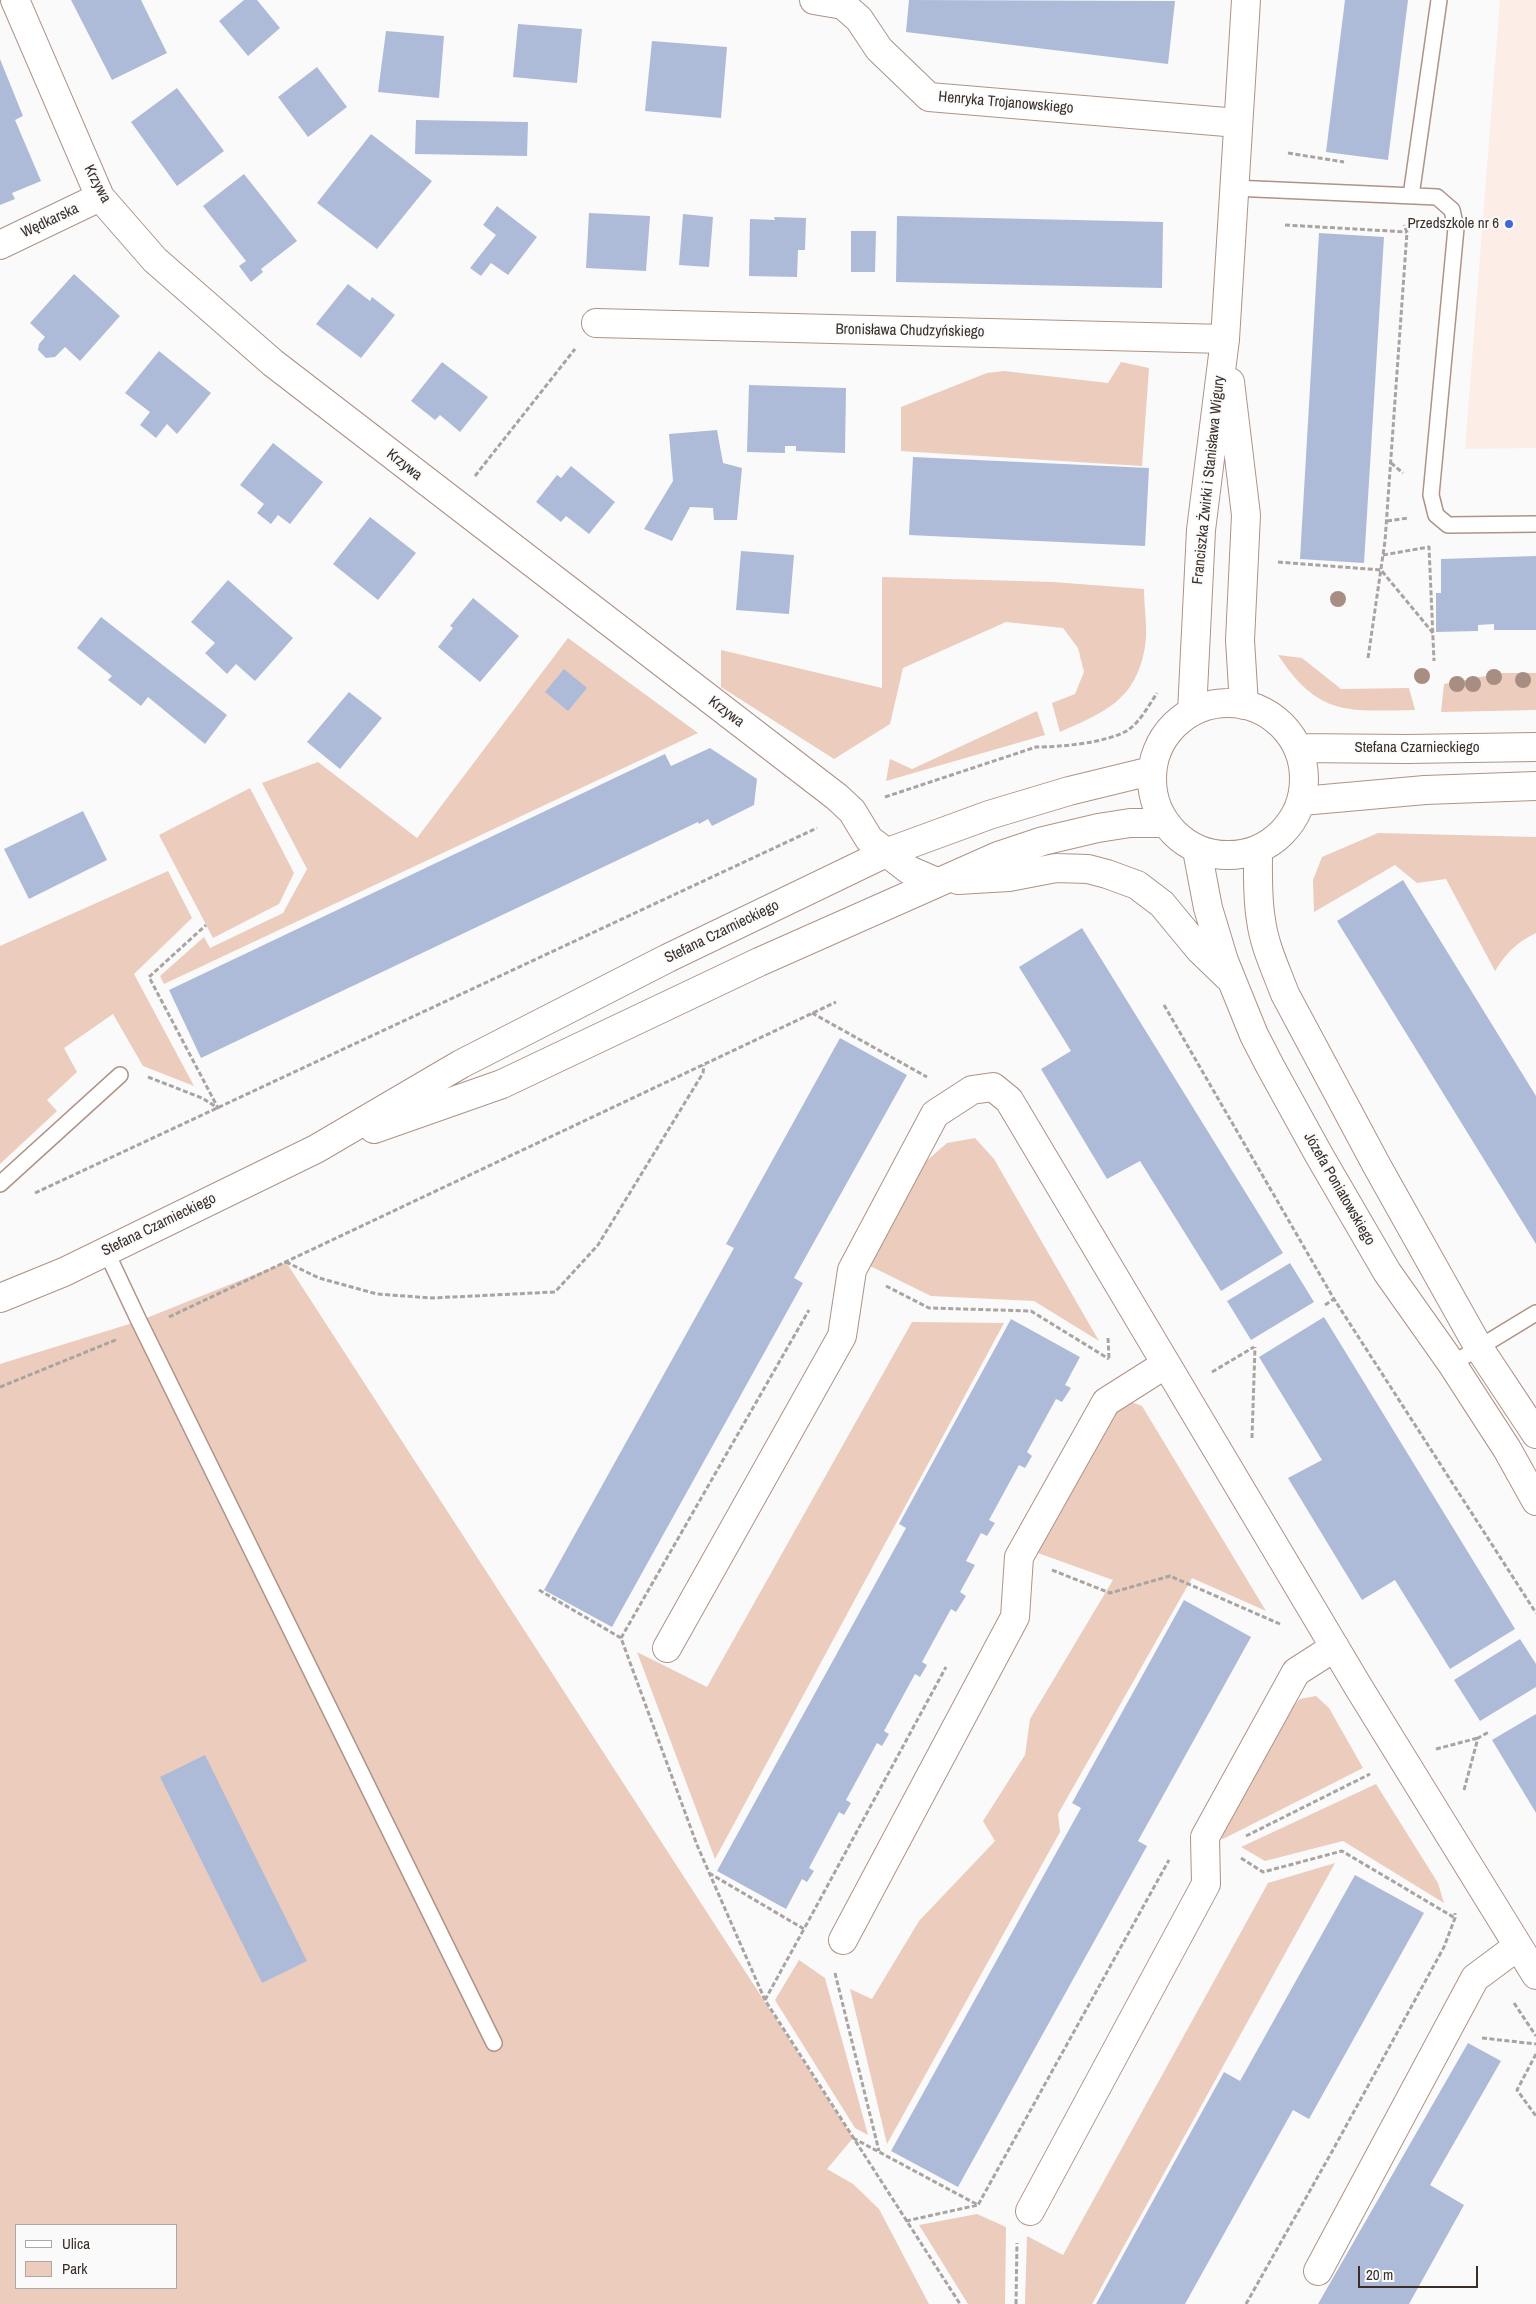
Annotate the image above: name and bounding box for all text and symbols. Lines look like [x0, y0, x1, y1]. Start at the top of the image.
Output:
street label: Henryka Trojanowskiego [938, 88, 1074, 118]
street label: Krzywa [80, 162, 114, 206]
street label: Wędkarska [18, 200, 82, 242]
place label: Przedszkole nr 6 [1407, 215, 1499, 233]
marker: Przedszkole nr 6 [1503, 218, 1515, 230]
street label: Bronisława Chudzyńskiego [835, 321, 985, 341]
street label: Franciszka Żwirki i Stanisława Wigury [1189, 375, 1229, 585]
street label: Krzywa [383, 445, 425, 485]
street label: Krzywa [704, 693, 748, 731]
street label: Stefana Czarnieckiego [1354, 739, 1480, 757]
street label: Stefana Czarnieckiego [662, 896, 782, 968]
street label: Józefa Poniatowskiego [1299, 1129, 1379, 1249]
street label: Stefana Czarnieckiego [99, 1189, 219, 1261]
legend [15, 2224, 178, 2289]
text: Ulica [62, 2233, 90, 2254]
scale bar [1361, 2256, 1481, 2288]
text: Park [62, 2258, 87, 2279]
text: 20 m [1366, 2264, 1393, 2285]

